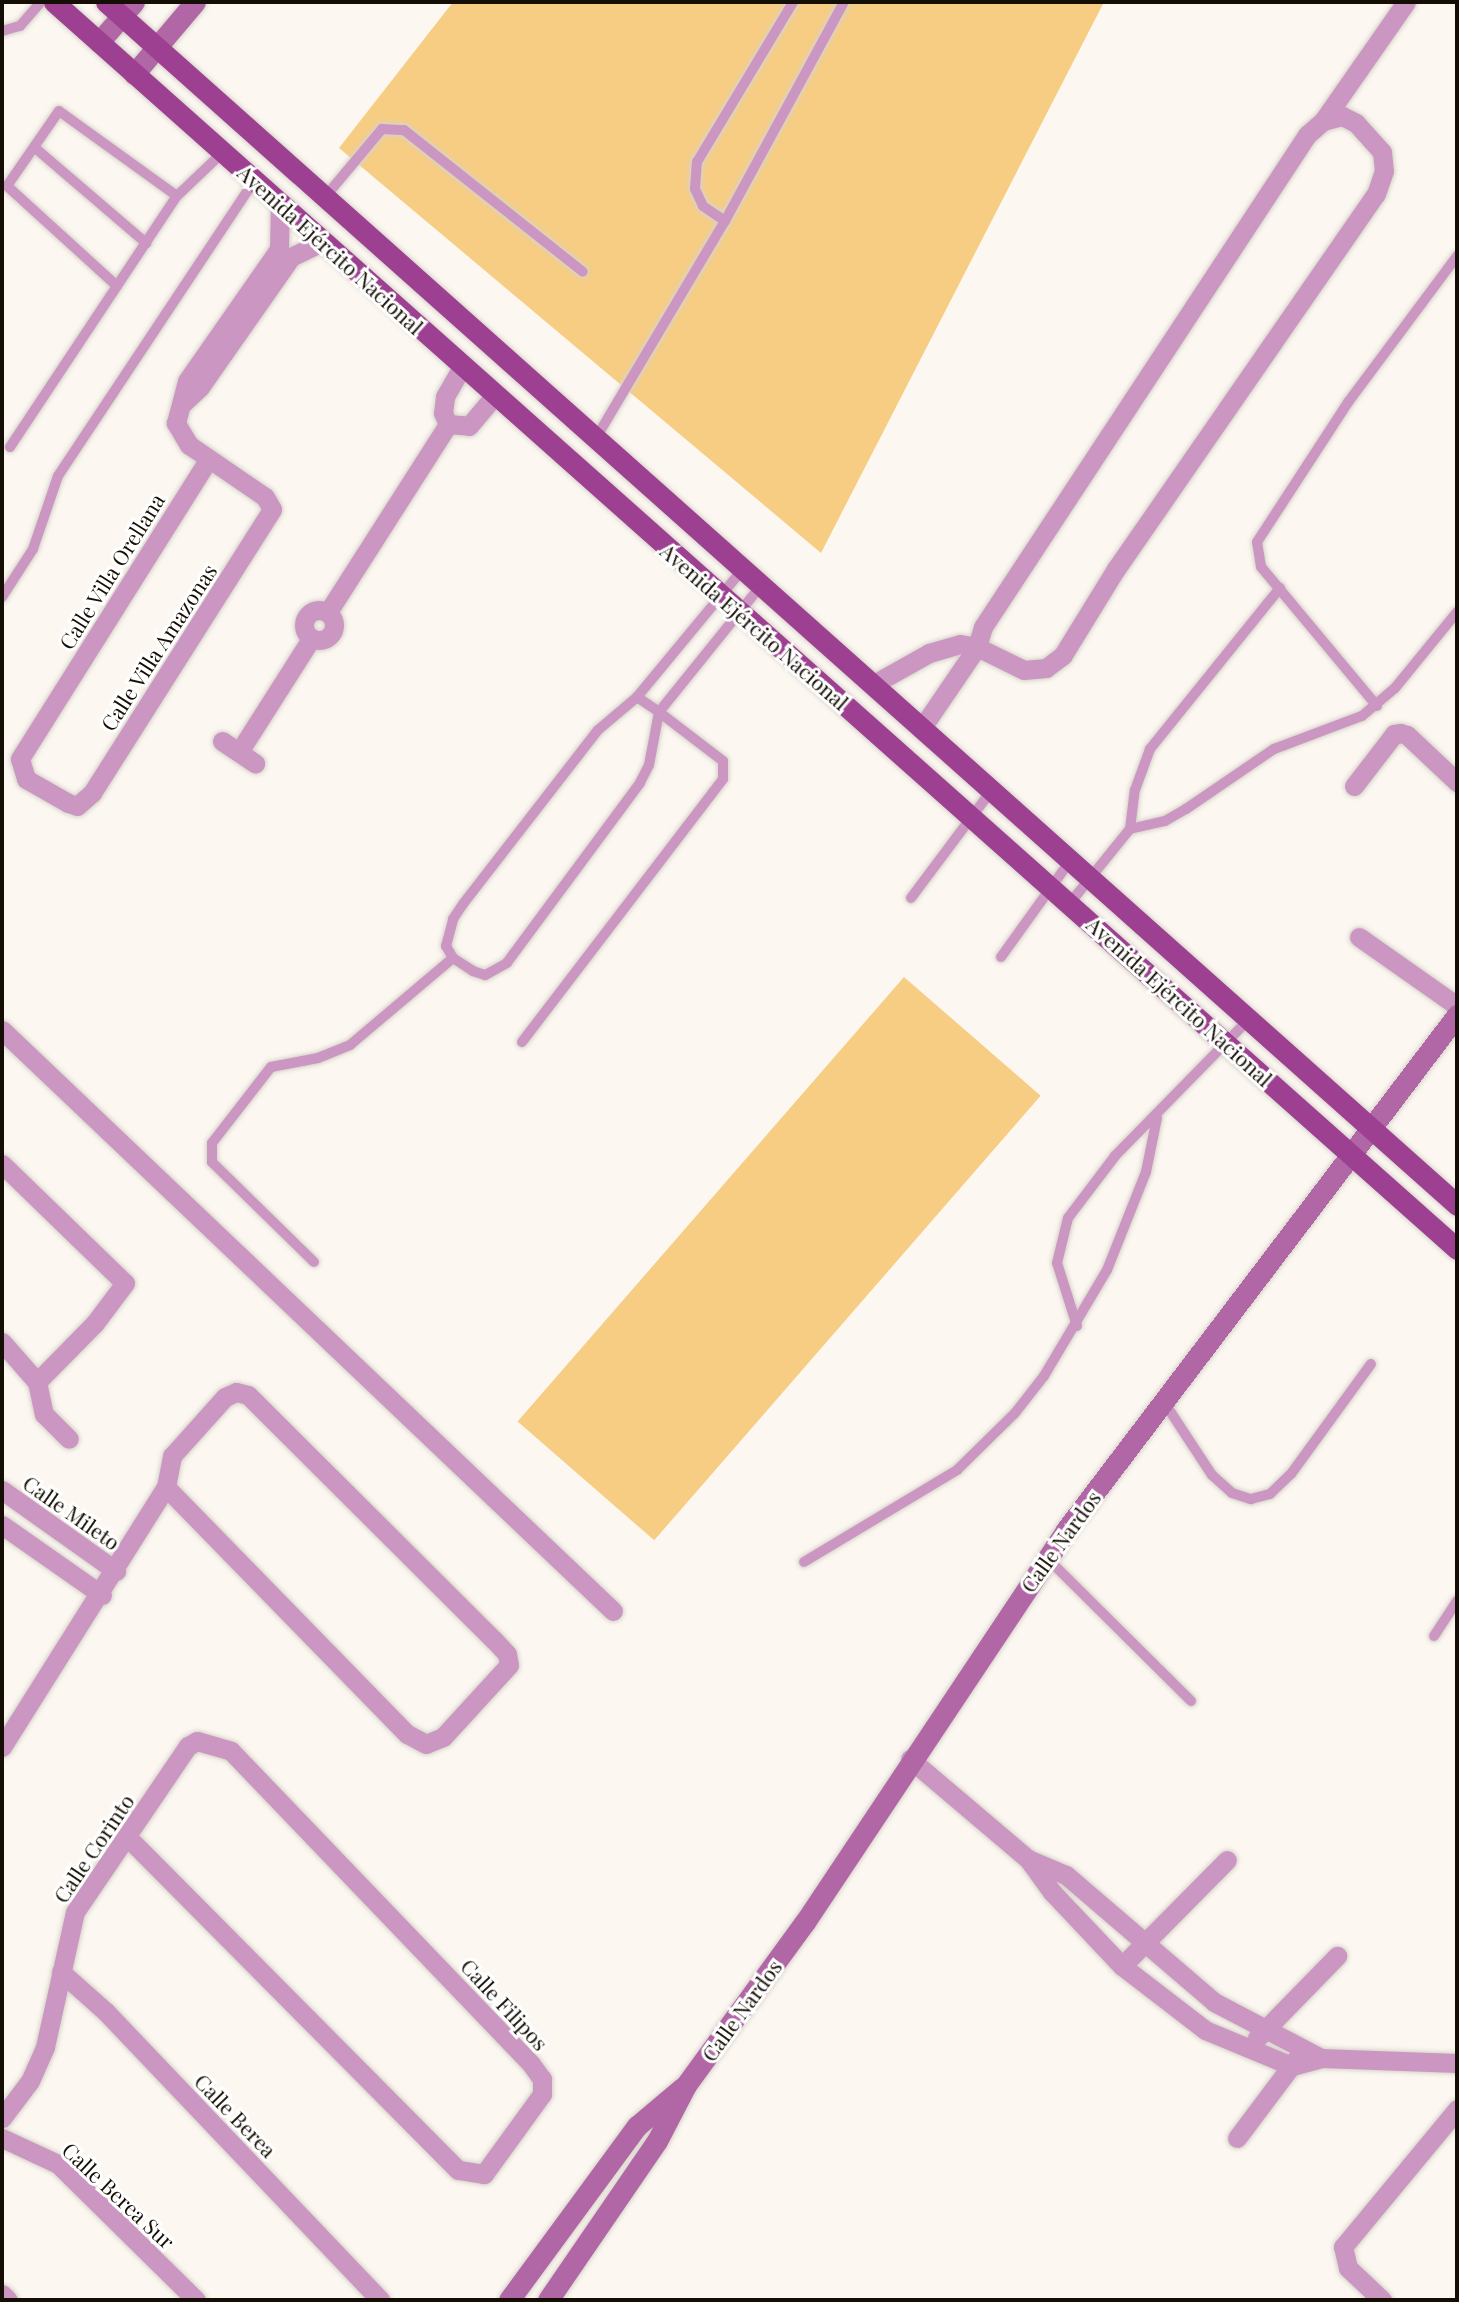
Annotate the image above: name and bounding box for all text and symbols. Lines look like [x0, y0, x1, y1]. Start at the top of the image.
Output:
street label: Avenida Ejército Nacional [233, 159, 429, 339]
street label: Calle Villa Orellana [53, 488, 169, 654]
street label: Avenida Ejército Nacional [656, 538, 854, 714]
street label: Calle Villa Amazonas [94, 558, 222, 736]
street label: Avenida Ejército Nacional [1082, 911, 1278, 1091]
street label: Calle Mileto [19, 1469, 125, 1555]
street label: Calle Nardos [1015, 1485, 1105, 1597]
street label: Calle Corinto [47, 1789, 139, 1907]
street label: Calle Filipos [456, 1953, 554, 2055]
street label: Calle Nardos [696, 1954, 786, 2066]
street label: Calle Berea [190, 2068, 282, 2162]
street label: Calle Berea Sur [58, 2137, 180, 2253]

